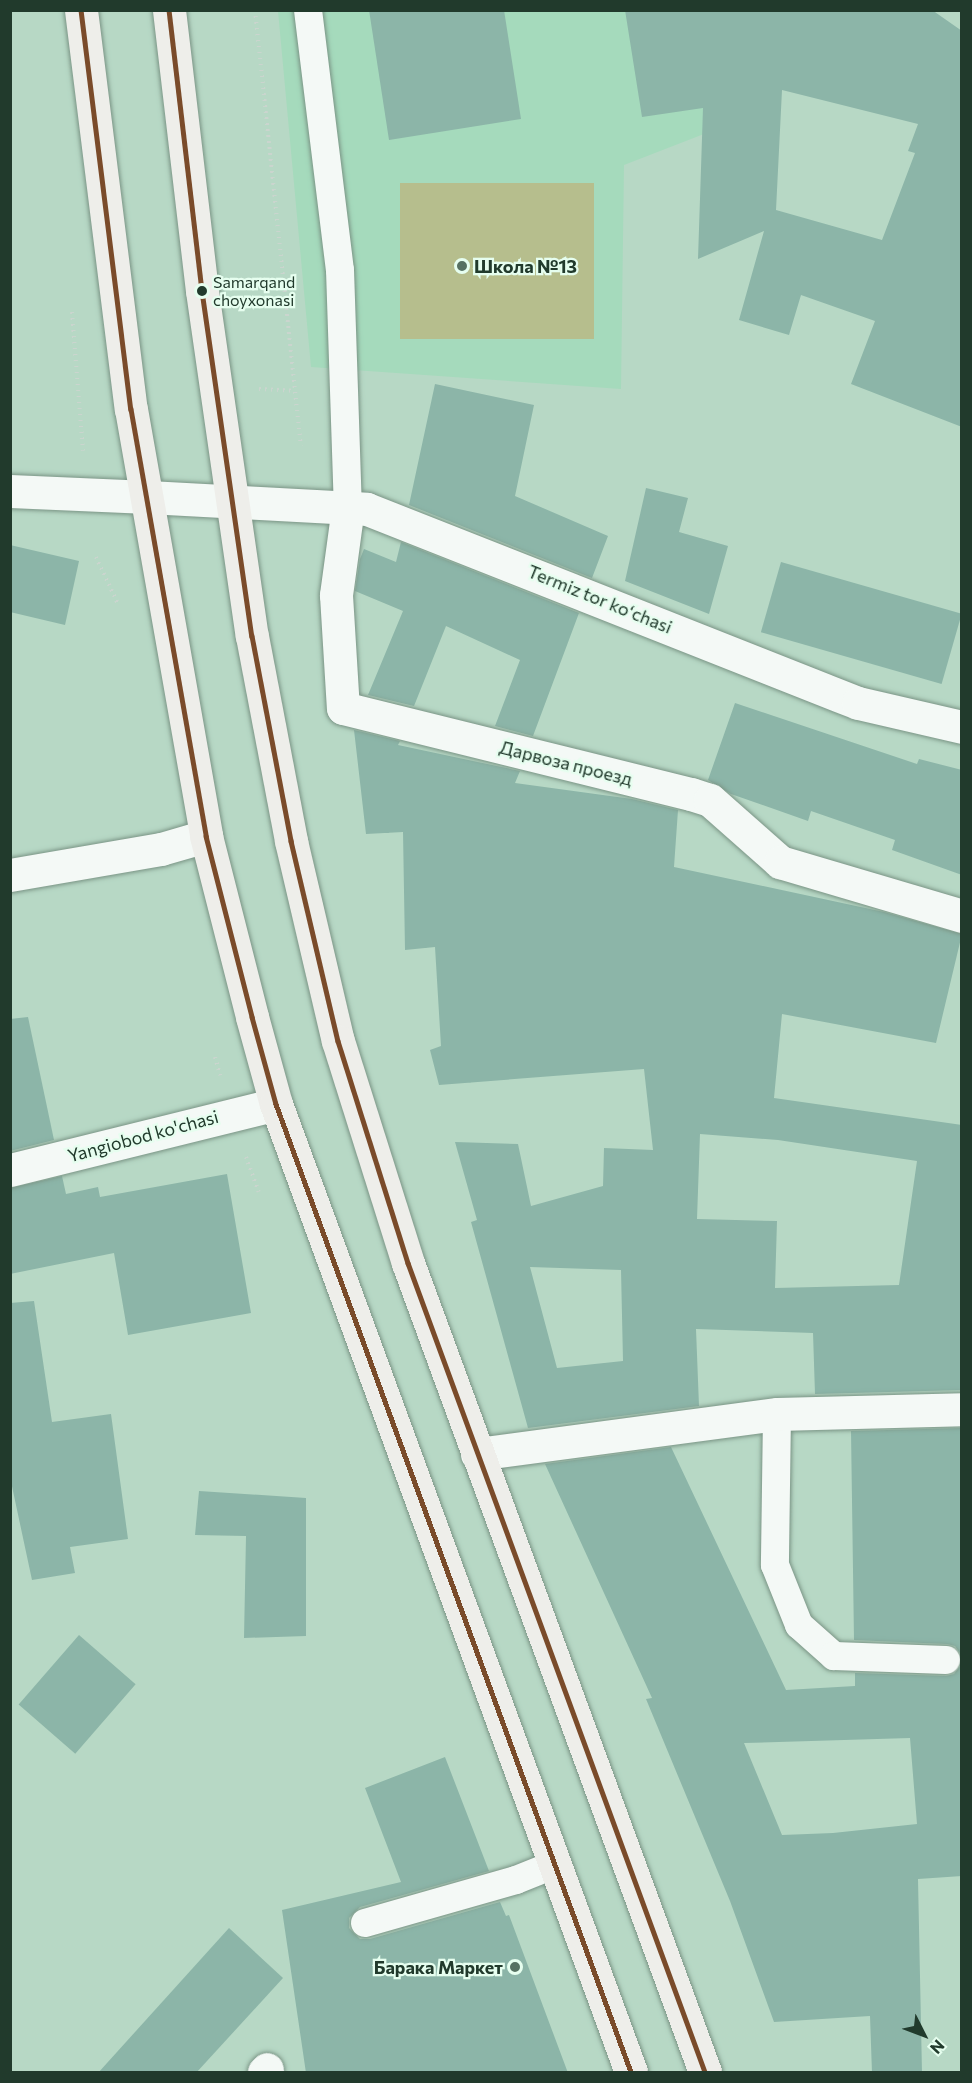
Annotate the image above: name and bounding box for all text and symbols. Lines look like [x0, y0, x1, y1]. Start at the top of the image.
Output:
place label: Школа №13 [474, 255, 577, 277]
marker: Школа №13 [455, 259, 469, 273]
place label: Samarqand choyxonasi [213, 272, 295, 310]
marker: Samarqand choyxonasi [196, 285, 208, 297]
street label: Termiz tor koʻchasi [525, 560, 675, 638]
street label: Дарвоза проезд [497, 736, 635, 790]
street label: Yangiobod ko'chasi [65, 1105, 221, 1167]
place label: Барака Маркет [374, 1956, 503, 1978]
marker: Барака Маркет [508, 1960, 522, 1974]
north arrow [894, 2005, 954, 2065]
text: N [927, 2037, 949, 2058]

